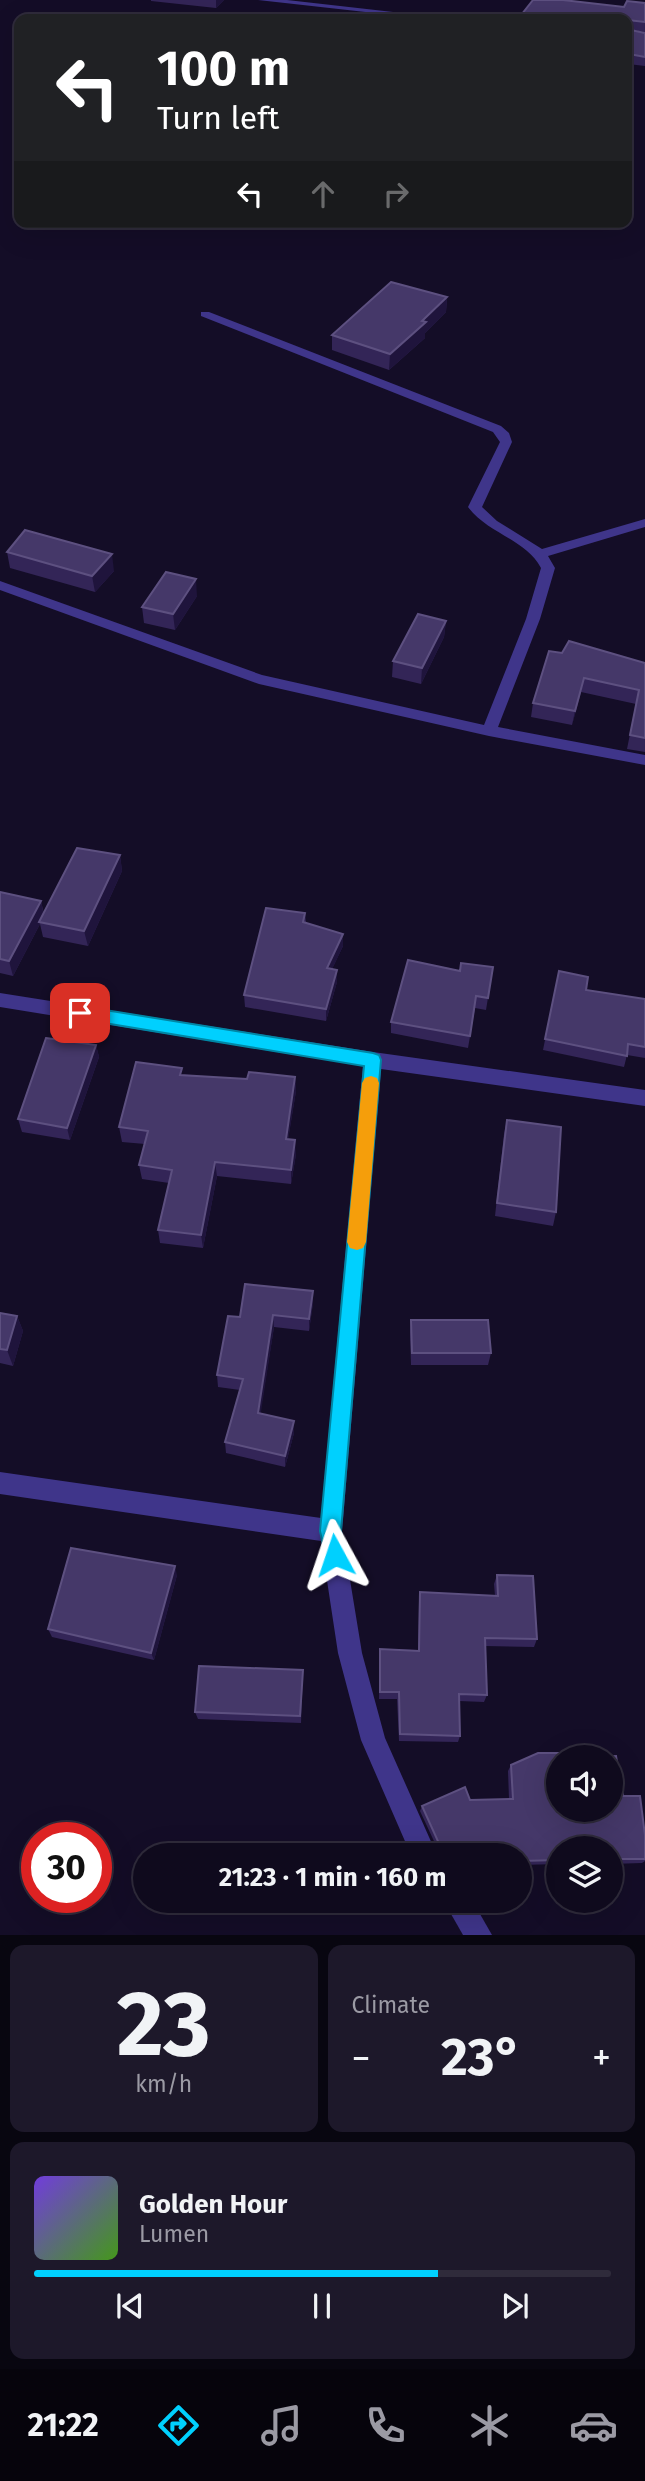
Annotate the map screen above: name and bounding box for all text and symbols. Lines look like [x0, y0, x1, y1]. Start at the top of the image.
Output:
text: 100 m [157, 39, 290, 98]
icon: left [42, 42, 133, 133]
text: Turn left [157, 99, 279, 137]
icon: left [231, 175, 269, 213]
icon: ahead [304, 175, 342, 213]
icon: right [377, 175, 415, 213]
pin [50, 983, 110, 1043]
icon: arrive [61, 994, 99, 1032]
position arrow [298, 1518, 372, 1592]
map controls [546, 1745, 623, 1913]
button: sound [546, 1745, 623, 1822]
speed limit sign: 30 [21, 1822, 112, 1913]
button: layers [546, 1836, 623, 1913]
text: 21:23 · 1 min · 160 m [219, 1862, 446, 1893]
text: 23 [117, 1970, 211, 2079]
text: Climate [352, 1991, 430, 2019]
text: 23° [441, 2026, 522, 2089]
text: − [352, 2035, 371, 2081]
text: + [592, 2035, 611, 2081]
text: km/h [135, 2070, 192, 2098]
text: Golden Hour [139, 2189, 287, 2220]
text: Lumen [139, 2220, 209, 2248]
icon: previous [111, 2287, 149, 2325]
icon: pause [303, 2287, 341, 2325]
icon: next [496, 2287, 534, 2325]
icon: directions [154, 2401, 203, 2450]
icon: music [257, 2401, 306, 2450]
icon: phone [361, 2401, 410, 2450]
icon: climate [465, 2401, 514, 2450]
icon: car [569, 2401, 618, 2450]
text: 21:22 [27, 2406, 99, 2444]

